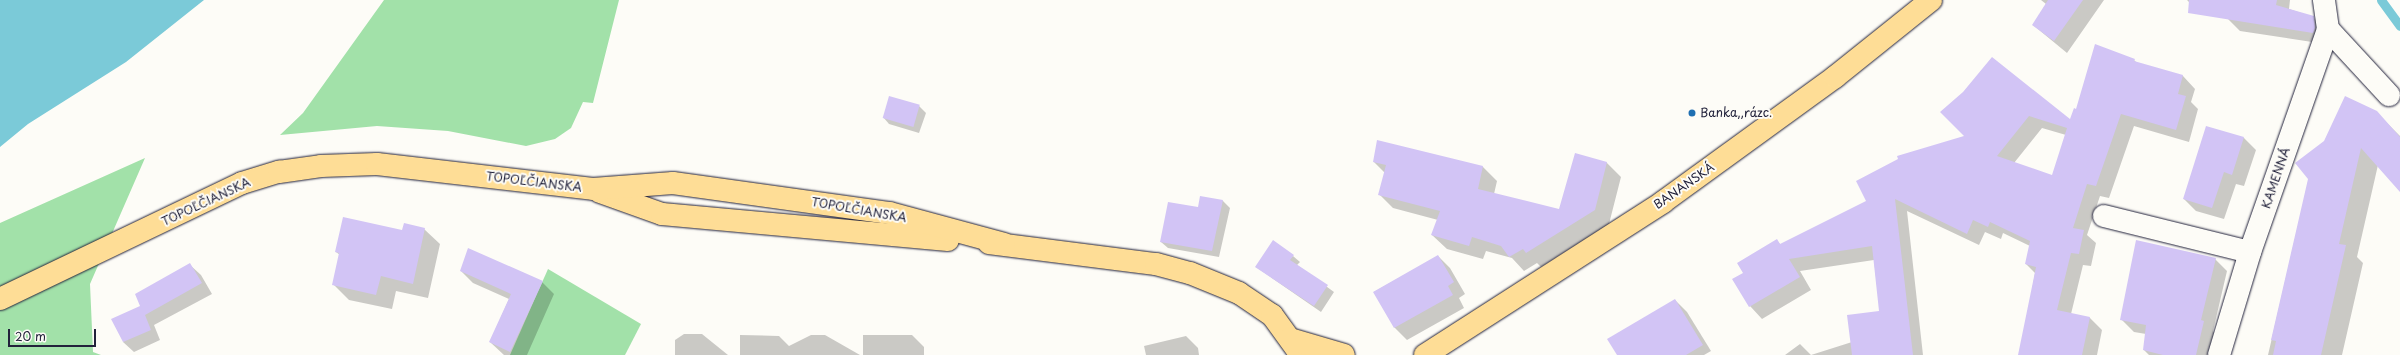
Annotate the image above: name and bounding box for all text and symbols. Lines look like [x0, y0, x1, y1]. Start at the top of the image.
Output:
place label: Banka,,rázc. [1700, 106, 1772, 120]
marker: Banka,,rázc. [1687, 108, 1697, 118]
street label: KAMENNÁ [2259, 146, 2293, 210]
street label: BANANSKÁ [1651, 160, 1717, 212]
street label: TOPOĽČIANSKA [485, 169, 583, 195]
street label: TOPOĽČIANSKA [159, 175, 253, 229]
street label: TOPOĽČIANSKA [810, 195, 908, 225]
scale bar [10, 321, 98, 347]
text: 20 m [15, 327, 46, 345]

